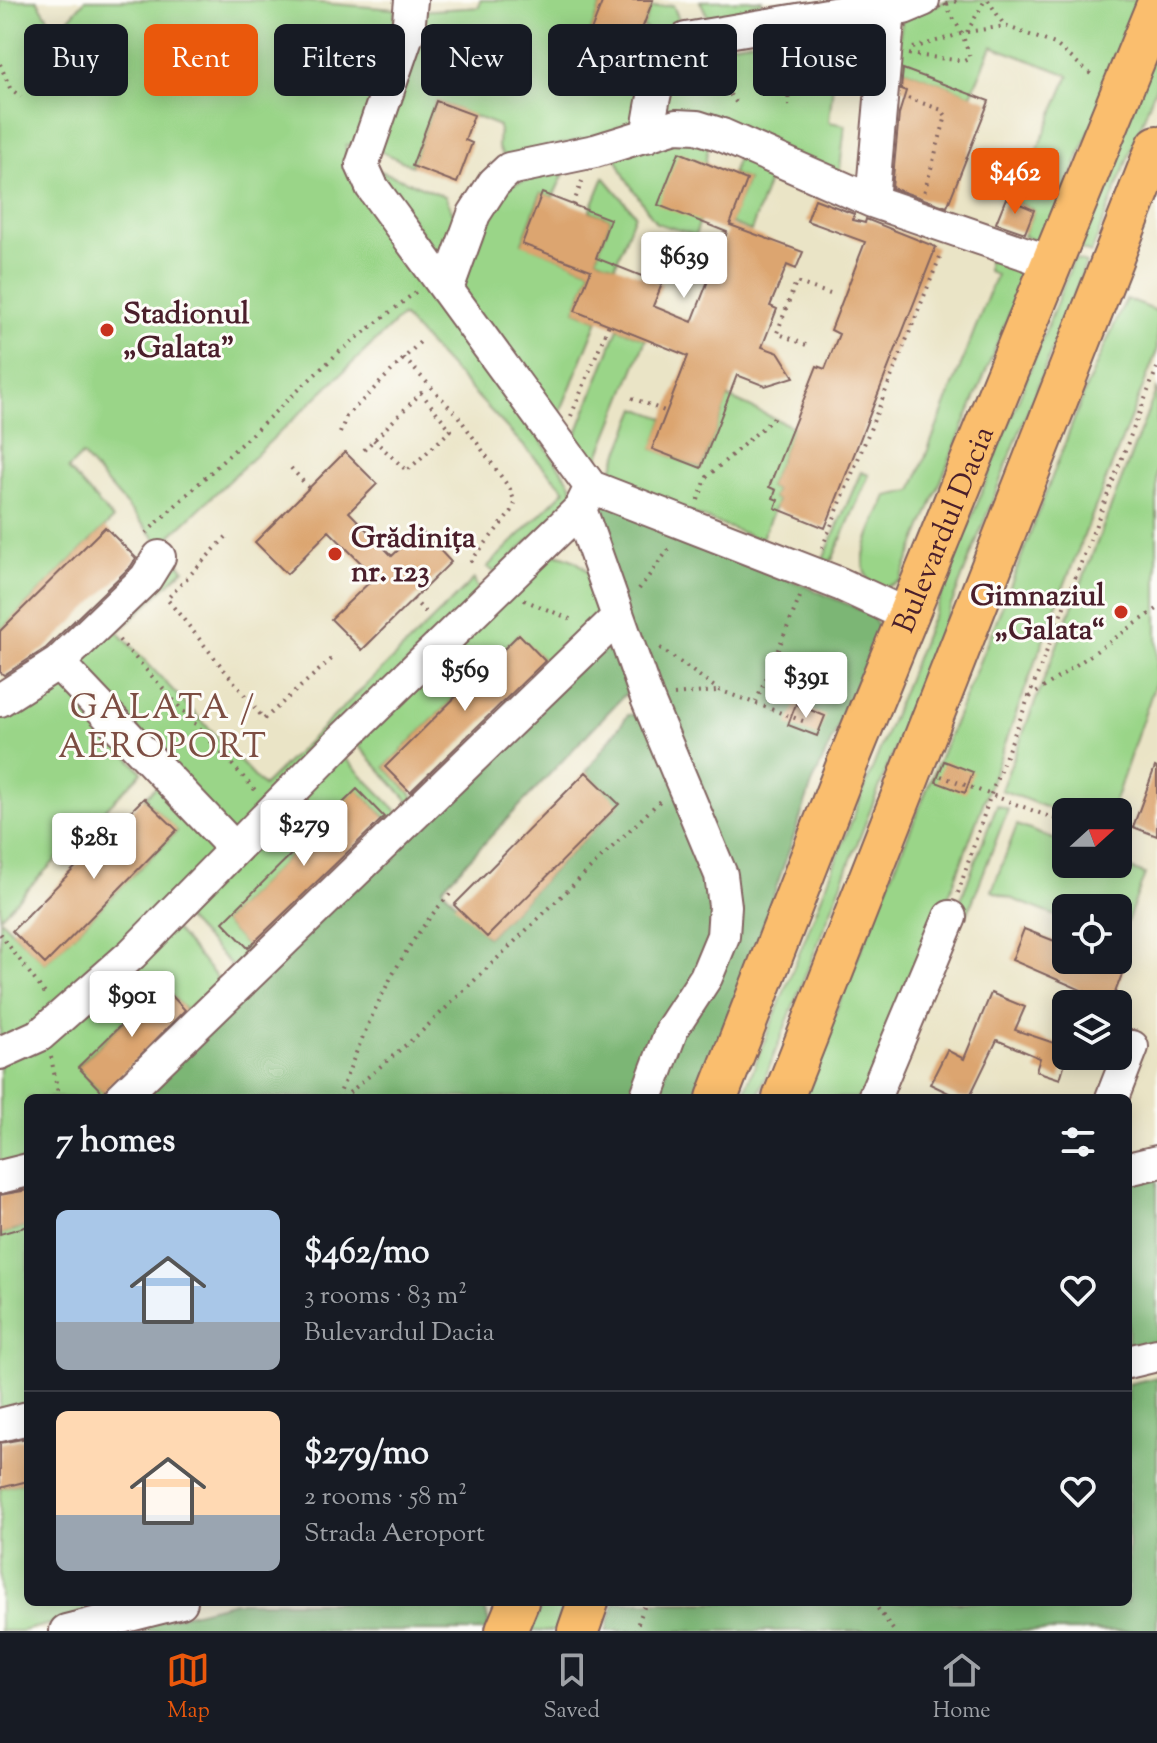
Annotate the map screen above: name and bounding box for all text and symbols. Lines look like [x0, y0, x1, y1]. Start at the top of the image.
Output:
chip: Buy [24, 24, 128, 96]
chip: Rent [144, 24, 258, 96]
chip: Filters [274, 24, 405, 96]
chip: New [421, 24, 532, 96]
chip: Apartment [548, 24, 737, 96]
chip: House [753, 24, 886, 96]
pin: $462 [968, 148, 1062, 216]
text: $462 [989, 155, 1041, 192]
pin: $639 [637, 232, 731, 300]
text: $639 [659, 239, 709, 276]
place label: Stadionul „Galata” [123, 294, 250, 371]
marker: Stadionul „Galata” [98, 321, 116, 339]
street label: Bulevardul Dacia [884, 420, 1007, 640]
place label: Grădinița nr. 123 [351, 518, 476, 595]
marker: Grădinița nr. 123 [326, 545, 344, 563]
place label: Gimnaziul „Galata“ [970, 576, 1106, 653]
marker: Gimnaziul „Galata“ [1112, 603, 1130, 621]
pin: $569 [418, 645, 512, 713]
text: $569 [441, 652, 489, 689]
pin: $391 [759, 652, 853, 720]
text: $391 [783, 659, 829, 696]
district label: GALATA / AEROPORT [58, 685, 268, 773]
north arrow [1052, 798, 1132, 878]
map controls [1052, 798, 1132, 1070]
pin: $279 [257, 800, 351, 868]
text: $279 [278, 807, 330, 844]
pin: $281 [47, 813, 141, 881]
text: $281 [70, 820, 118, 857]
button: locate [1052, 894, 1132, 974]
pin: $901 [85, 971, 179, 1039]
text: $901 [108, 978, 156, 1015]
button: layers [1052, 990, 1132, 1070]
text: 7 homes [56, 1118, 175, 1167]
icon: filters [1056, 1120, 1100, 1164]
text: $462/mo [304, 1229, 430, 1278]
icon: home [120, 1242, 216, 1338]
icon: heart [1056, 1268, 1100, 1312]
text: 3 rooms · 83 m² [304, 1278, 467, 1315]
text: Bulevardul Dacia [304, 1315, 495, 1352]
text: $279/mo [304, 1430, 429, 1479]
icon: home [120, 1443, 216, 1539]
icon: heart [1056, 1469, 1100, 1513]
text: 2 rooms · 58 m² [304, 1479, 467, 1516]
text: Strada Aeroport [304, 1516, 485, 1553]
tab: Map [166, 1648, 210, 1728]
tab: Saved [543, 1648, 600, 1728]
tab: Home [933, 1648, 991, 1728]

